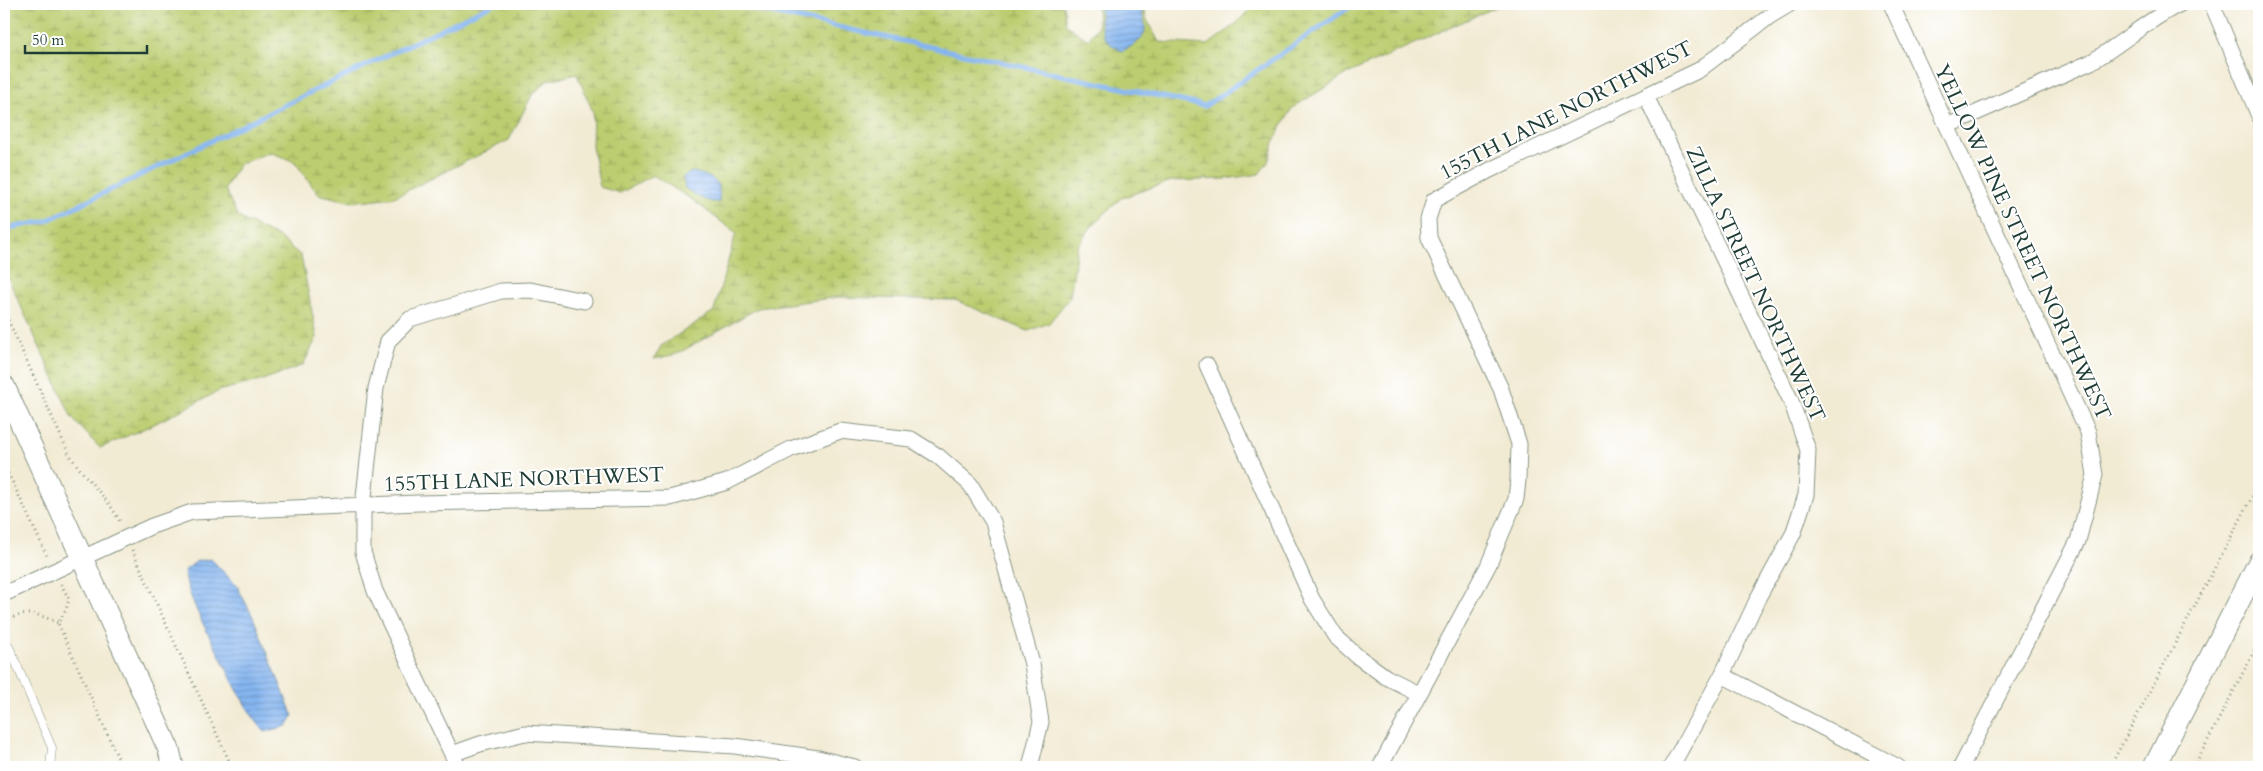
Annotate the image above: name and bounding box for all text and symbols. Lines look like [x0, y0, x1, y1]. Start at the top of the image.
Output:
scale bar [25, 22, 148, 54]
text: 50 m [32, 30, 64, 50]
street label: 155TH LANE NORTHWEST [1435, 34, 1698, 187]
street label: YELLOW PINE STREET NORTHWEST [1927, 59, 2118, 425]
street label: ZILLA STREET NORTHWEST [1679, 142, 1832, 427]
street label: 155TH LANE NORTHWEST [383, 460, 665, 499]

